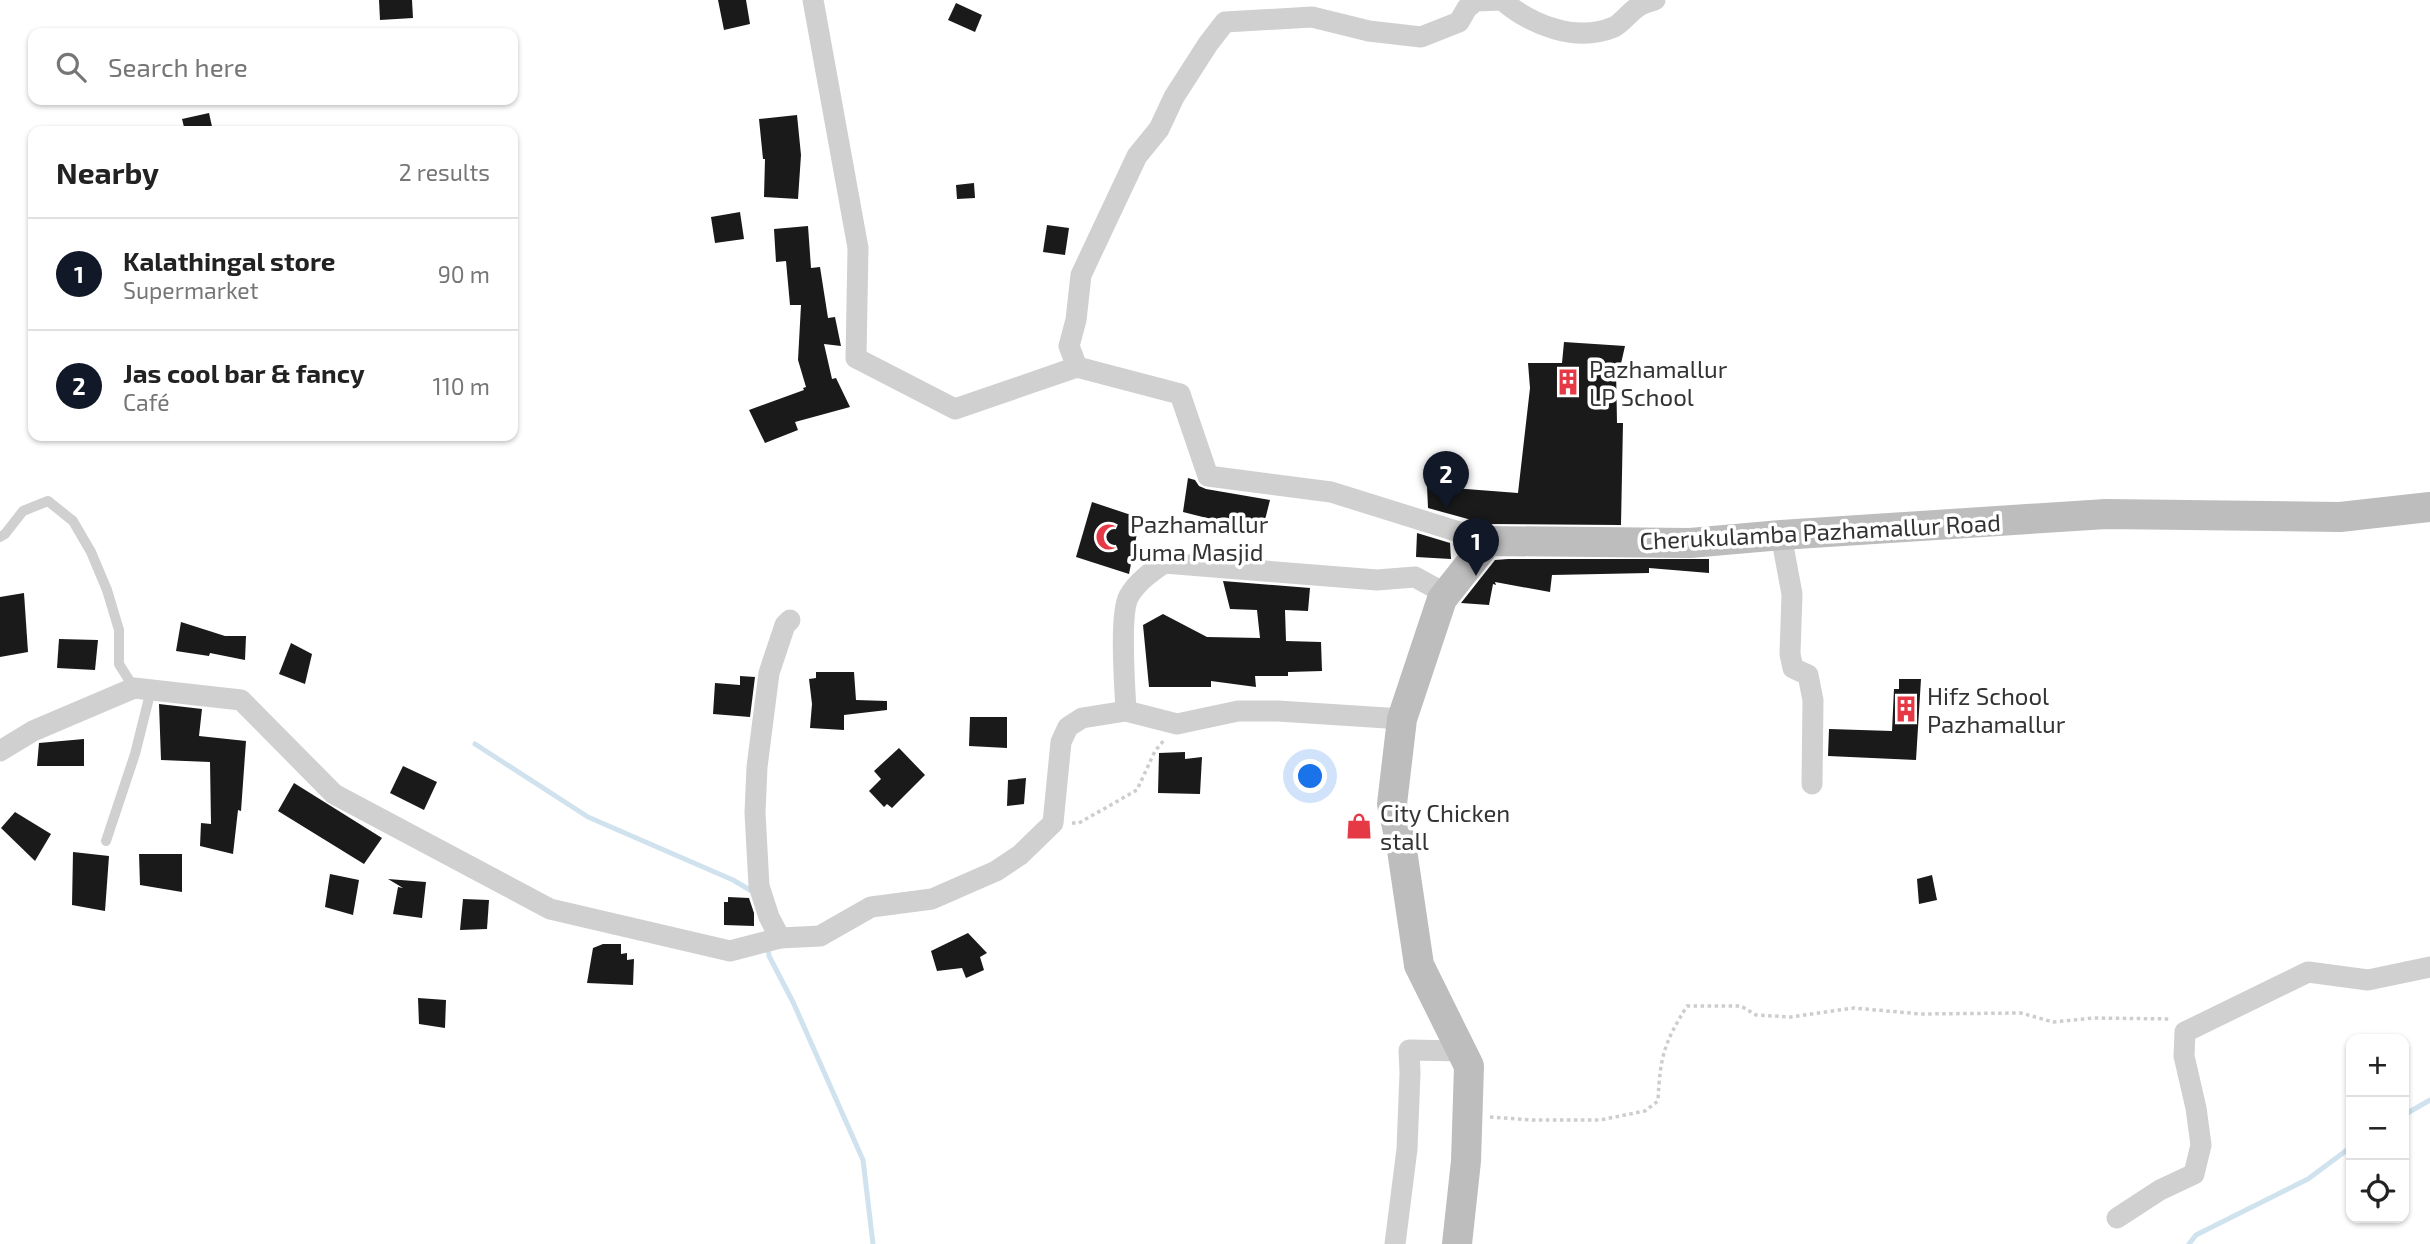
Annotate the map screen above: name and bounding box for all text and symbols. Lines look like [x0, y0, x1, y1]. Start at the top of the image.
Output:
search box [28, 28, 518, 105]
icon: search [52, 48, 90, 86]
text: Search here [108, 51, 248, 82]
text: Nearby [56, 154, 159, 190]
text: 2 results [399, 158, 490, 186]
text: Kalathingal store [123, 245, 335, 276]
text: 1 [74, 260, 84, 288]
text: 90 m [438, 260, 490, 288]
text: Supermarket [123, 276, 258, 304]
place label: Pazhamallur LP School [1589, 354, 1728, 411]
text: Jas cool bar & fancy [123, 357, 365, 388]
building icon: Pazhamallur LP School [1553, 367, 1583, 397]
text: 2 [72, 372, 86, 400]
text: 110 m [433, 372, 490, 400]
text: Café [123, 388, 170, 416]
pin: 2 [1423, 451, 1469, 509]
street label: Cherukulamba Pazhamallur Road [1639, 507, 2001, 555]
place label: Pazhamallur Juma Masjid [1130, 509, 1269, 566]
pin: 1 [1453, 518, 1499, 576]
mosque icon: Pazhamallur Juma Masjid [1094, 522, 1124, 552]
place label: Hifz School Pazhamallur [1927, 681, 2066, 738]
building icon: Hifz School Pazhamallur [1891, 694, 1921, 724]
your location [1293, 759, 1327, 793]
place label: City Chicken stall [1380, 798, 1510, 855]
shop icon: City Chicken stall [1344, 811, 1374, 841]
map controls [2346, 1034, 2409, 1223]
button: + [2346, 1034, 2409, 1097]
button: − [2346, 1097, 2409, 1160]
button: locate [2346, 1160, 2409, 1223]

